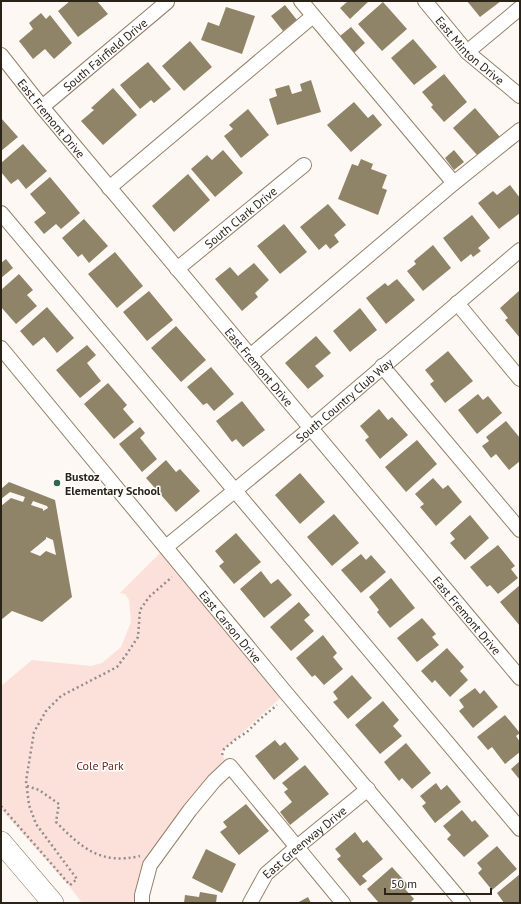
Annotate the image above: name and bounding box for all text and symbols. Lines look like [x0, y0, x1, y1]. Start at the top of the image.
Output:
street label: East Minton Drive [433, 13, 508, 87]
street label: South Fairfield Drive [60, 15, 150, 94]
street label: East Fremont Drive [15, 75, 89, 161]
street label: South Clark Drive [201, 183, 280, 251]
street label: East Fremont Drive [222, 324, 297, 409]
street label: South Country Club Way [292, 354, 396, 445]
place label: Bustoz Elementary School [65, 469, 161, 498]
marker: Bustoz Elementary School [52, 478, 62, 488]
street label: East Fremont Drive [430, 573, 505, 658]
street label: East Carson Drive [197, 587, 265, 666]
park label: Cole Park [76, 758, 124, 773]
street label: East Greenway Drive [259, 802, 349, 881]
scale bar [385, 870, 491, 896]
text: 50 m [391, 876, 417, 891]

